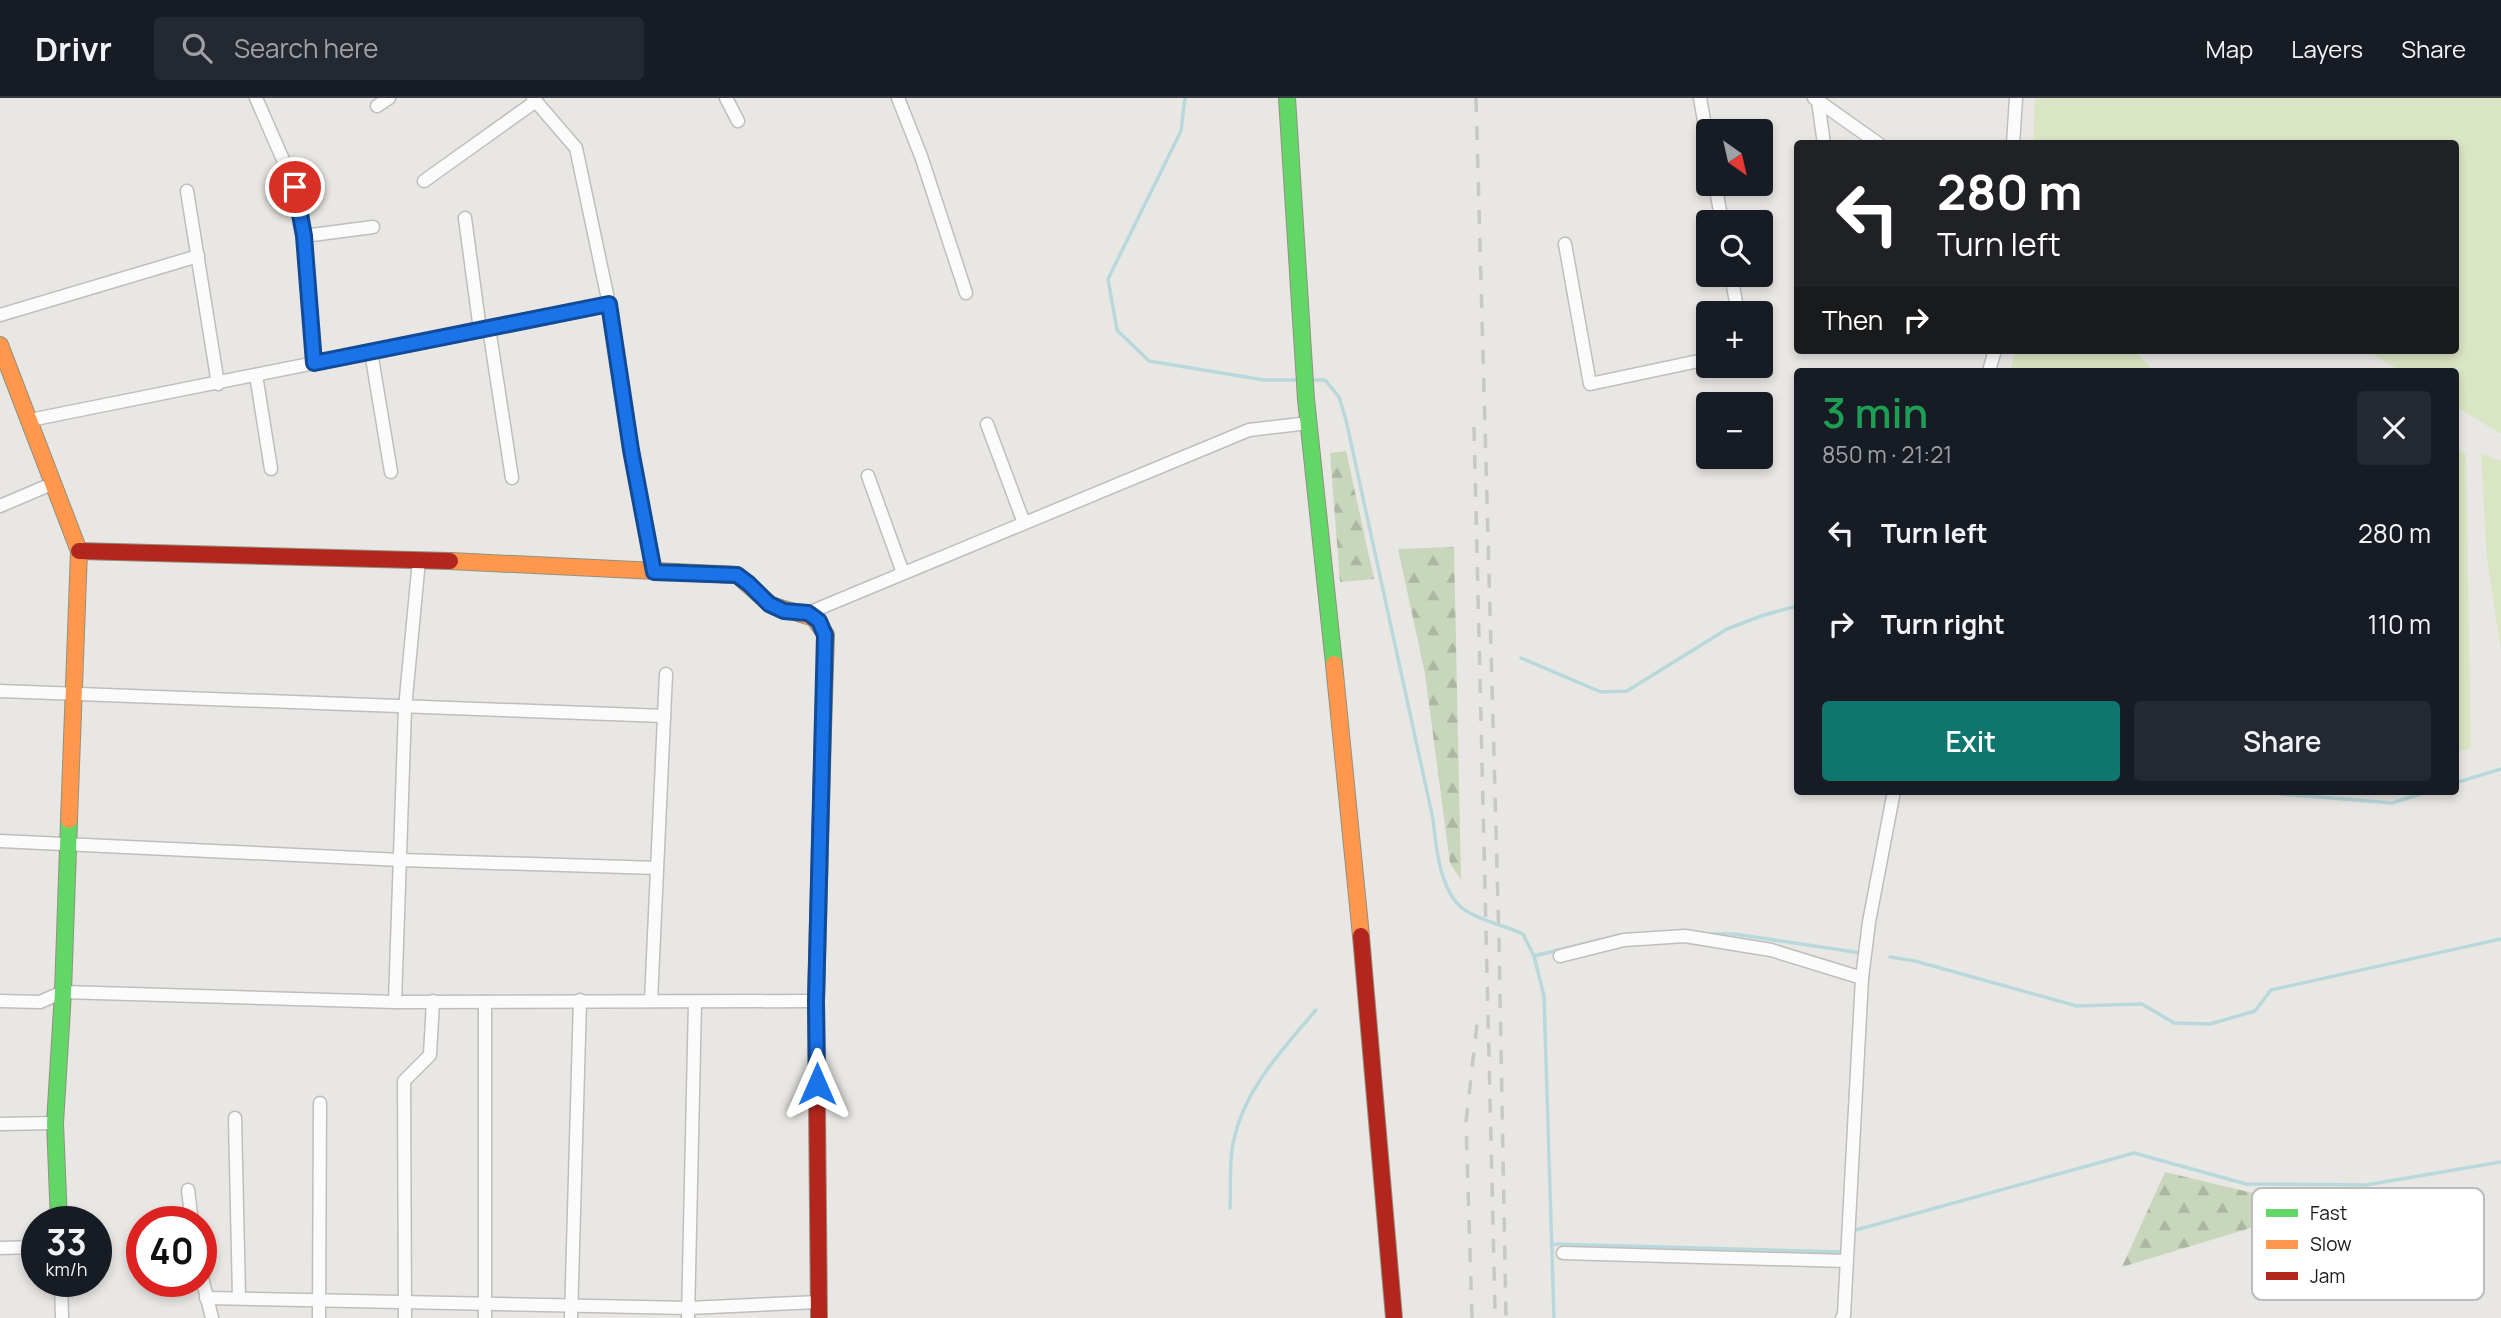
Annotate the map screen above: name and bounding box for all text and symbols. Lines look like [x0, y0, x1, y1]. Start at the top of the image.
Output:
search box [154, 17, 644, 80]
text: Drivr [35, 26, 112, 71]
icon: search [178, 29, 216, 67]
text: Search here [234, 30, 378, 66]
text: Map [2206, 32, 2253, 65]
text: Layers [2291, 32, 2363, 65]
text: Share [2401, 32, 2466, 65]
north arrow [1696, 119, 1773, 196]
map controls [1696, 119, 1773, 469]
pin [265, 157, 325, 217]
text: 280 m [1937, 158, 2082, 225]
icon: arrive [276, 168, 314, 206]
icon: left [1822, 168, 1913, 259]
button: search [1696, 210, 1773, 287]
text: Turn left [1937, 222, 2061, 266]
button: + [1696, 301, 1773, 378]
icon: right [1897, 301, 1935, 339]
text: Then [1822, 302, 1883, 338]
text: 3 min [1822, 383, 1928, 441]
button: close [2357, 391, 2431, 465]
button: − [1696, 392, 1773, 469]
text: 850 m · 21:21 [1822, 438, 1952, 470]
icon: left [1822, 514, 1860, 552]
text: Turn left [1881, 515, 1988, 551]
text: 280 m [2358, 515, 2431, 551]
icon: right [1822, 605, 1860, 643]
text: Turn right [1881, 606, 2005, 642]
text: 110 m [2368, 606, 2431, 642]
button: Exit [1822, 701, 2120, 781]
button: Share [2134, 701, 2431, 781]
position arrow [780, 1047, 854, 1121]
legend [2252, 1188, 2484, 1300]
text: Fast [2310, 1200, 2347, 1226]
speed limit sign: 40 [126, 1206, 217, 1297]
text: 33 [46, 1218, 87, 1266]
text: Slow [2310, 1231, 2352, 1257]
text: km/h [46, 1257, 87, 1281]
text: Jam [2310, 1263, 2345, 1289]

